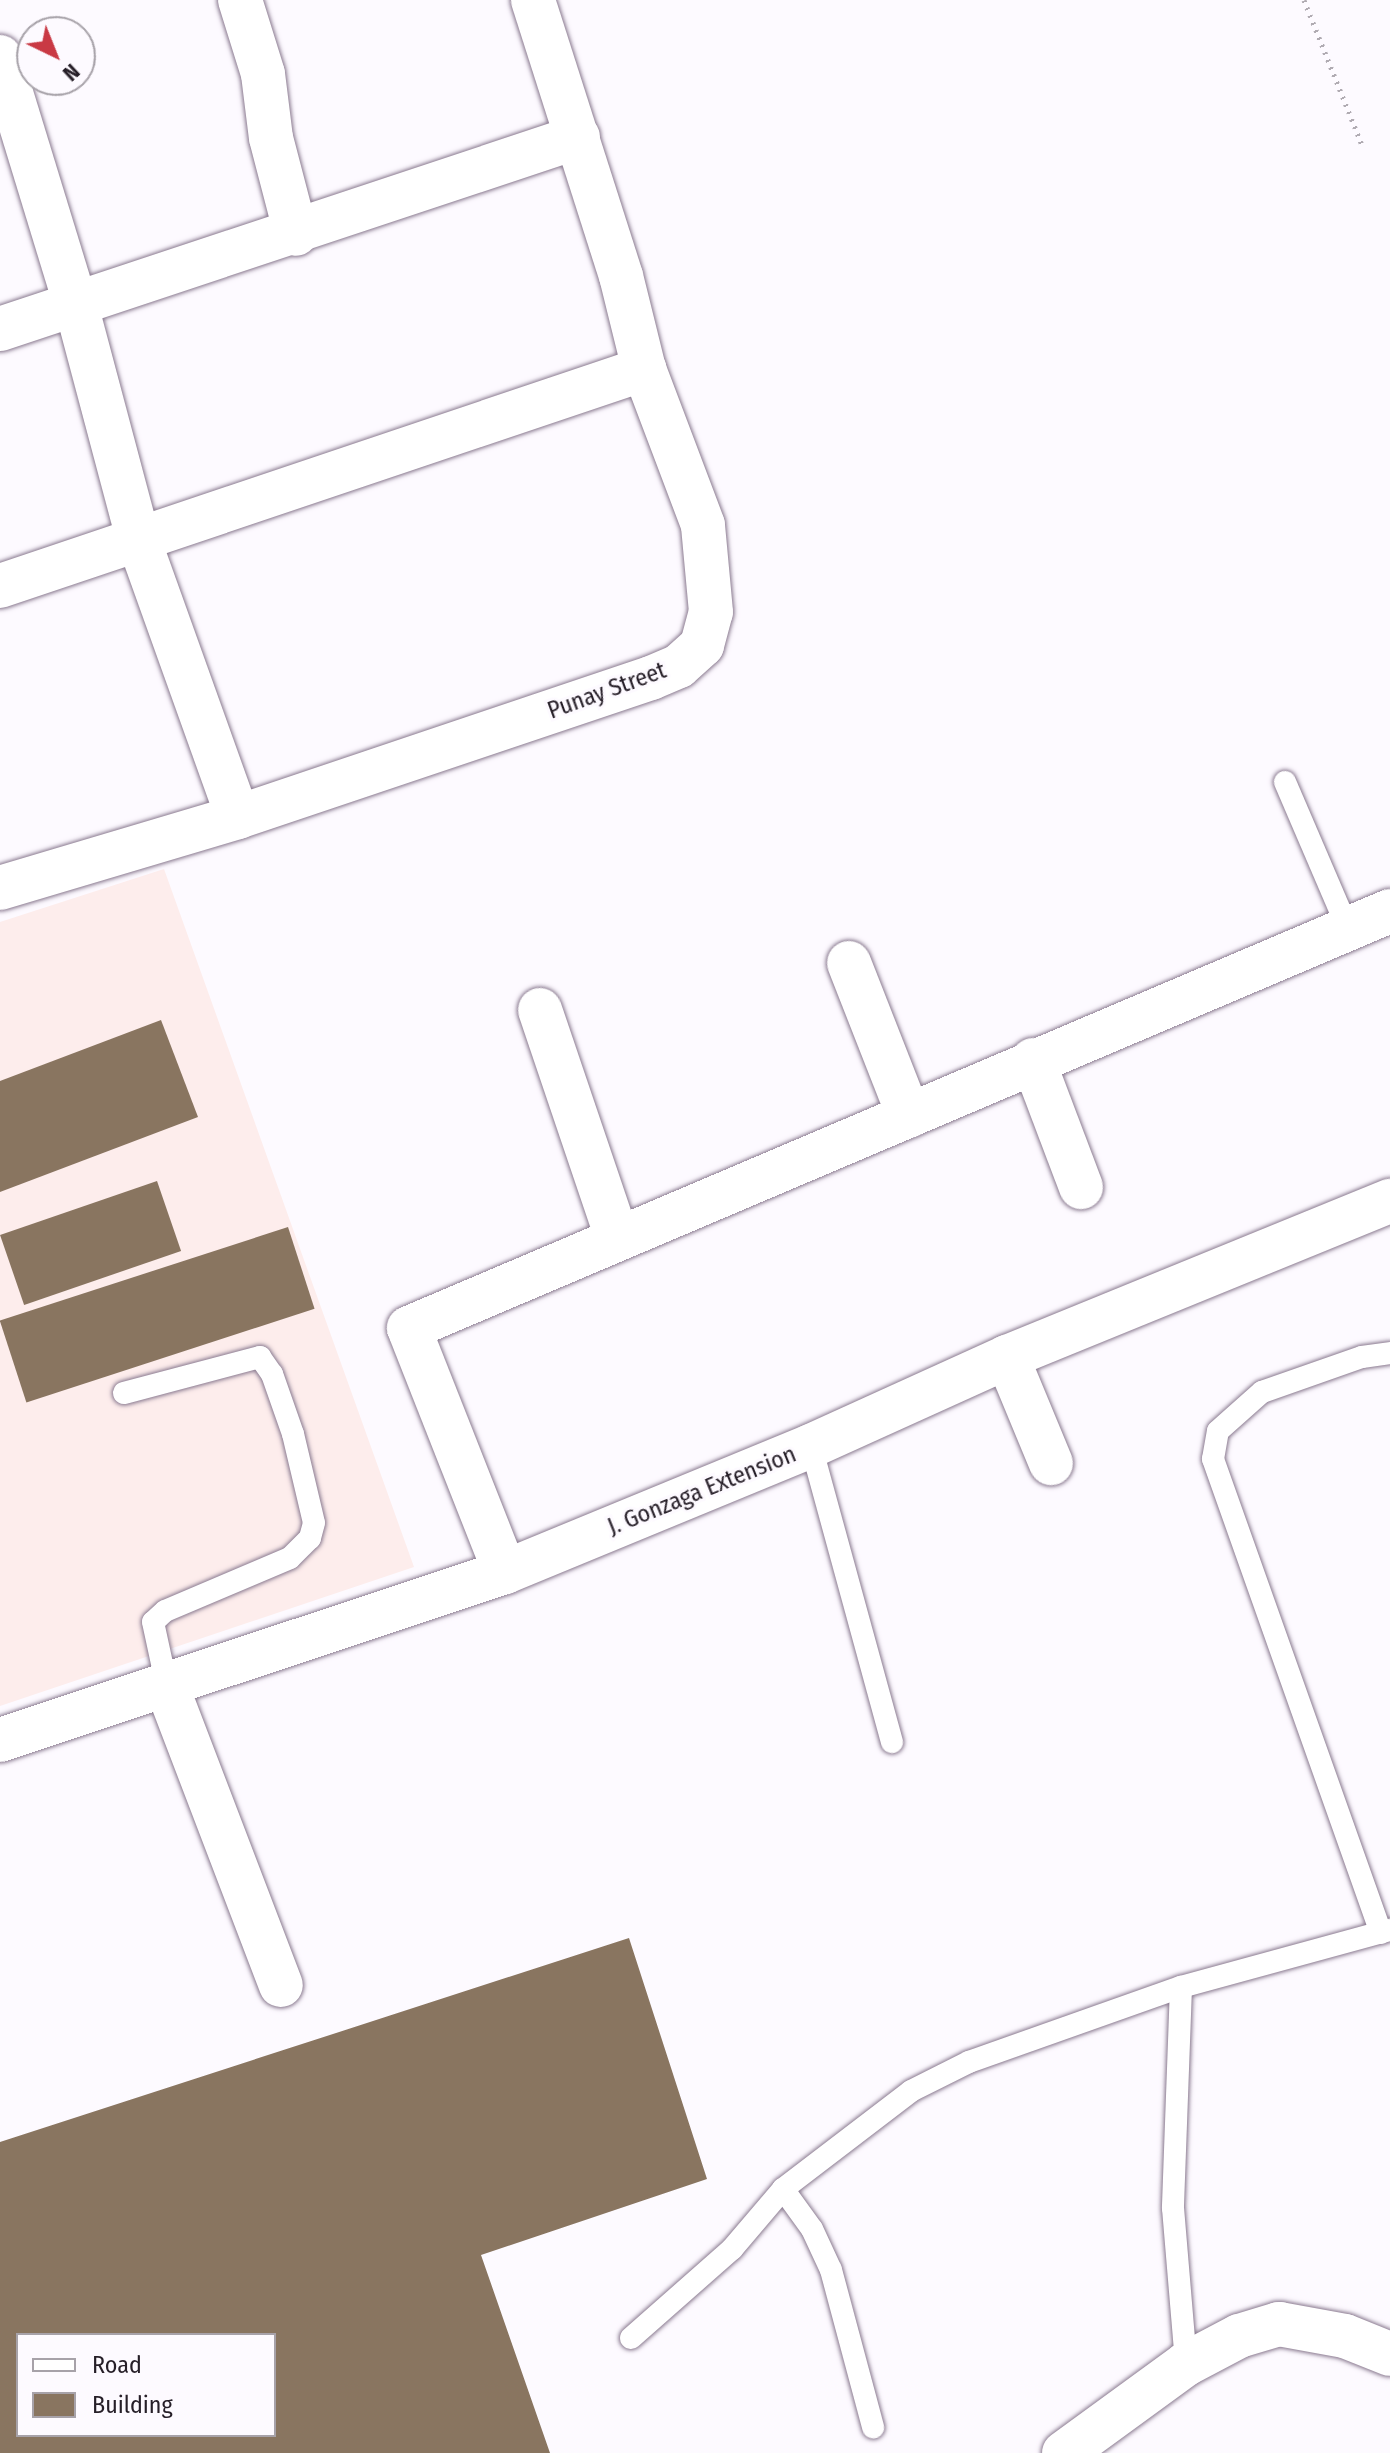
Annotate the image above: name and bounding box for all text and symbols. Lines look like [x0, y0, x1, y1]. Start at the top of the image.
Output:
north arrow [16, 16, 96, 96]
text: N [57, 58, 85, 87]
street label: Punay Street [544, 656, 670, 726]
street label: J. Gonzaga Extension [604, 1440, 800, 1542]
legend [16, 2333, 276, 2437]
text: Road [92, 2351, 142, 2379]
text: Building [92, 2391, 173, 2419]

